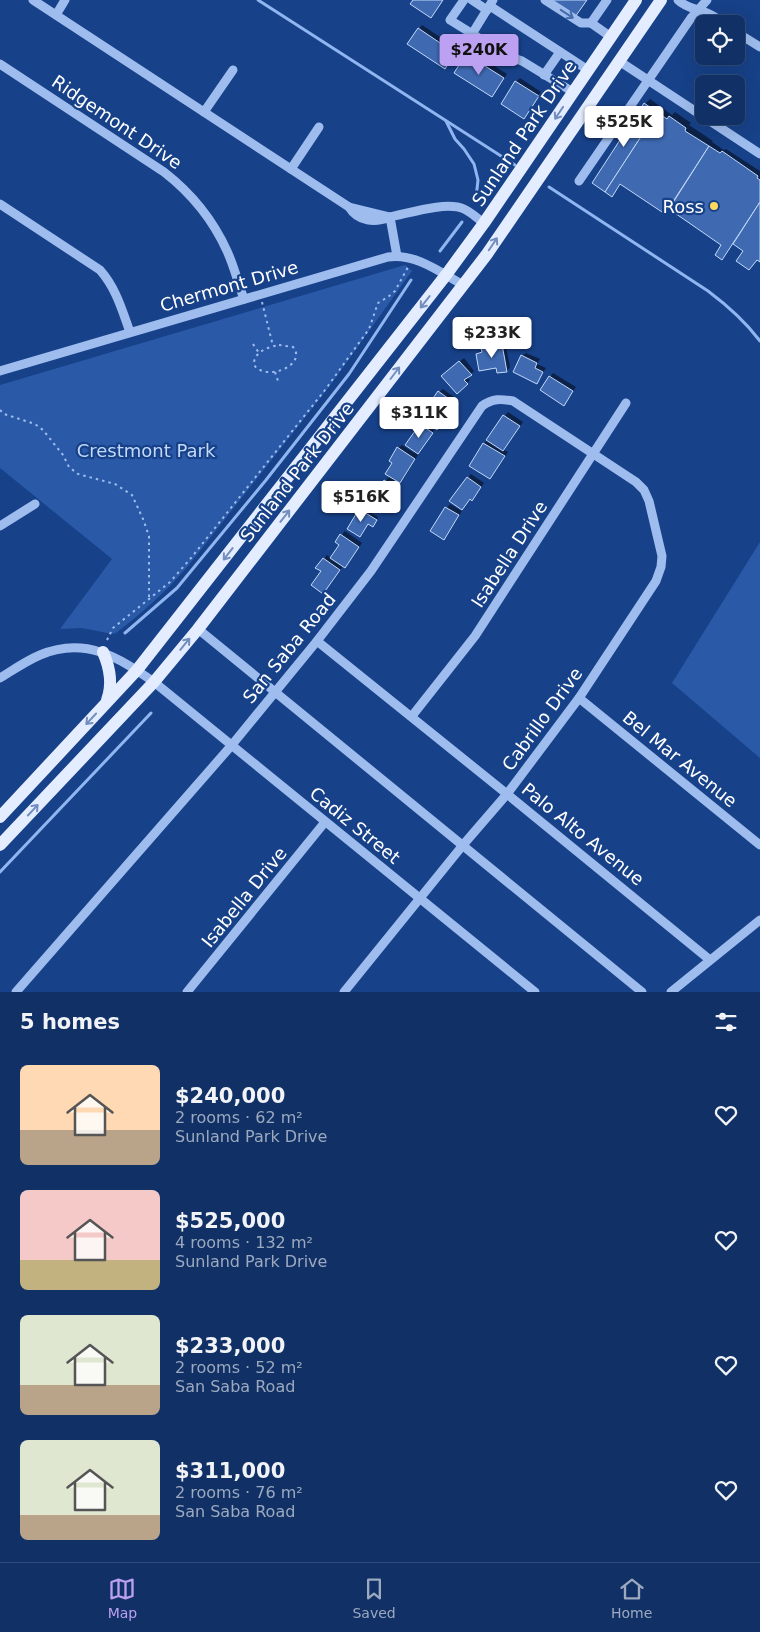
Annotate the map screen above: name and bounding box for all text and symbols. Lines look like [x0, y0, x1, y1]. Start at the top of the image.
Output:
one-way arrow [560, 10, 574, 20]
map controls [695, 15, 745, 125]
button: locate [695, 15, 745, 65]
pin: $240K [444, 34, 514, 76]
text: $240K [451, 40, 507, 59]
street label: Sunland Park Drive [467, 56, 581, 210]
street label: Ridgemont Drive [48, 71, 186, 173]
button: layers [695, 75, 745, 125]
one-way arrow [554, 105, 564, 119]
pin: $525K [589, 106, 659, 148]
text: $525K [596, 112, 652, 131]
place label: Ross [663, 196, 704, 217]
marker: Ross [708, 200, 720, 212]
one-way arrow [488, 238, 498, 252]
street label: Chermont Drive [157, 256, 301, 316]
one-way arrow [420, 296, 431, 309]
pin: $233K [457, 316, 527, 359]
text: $233K [464, 323, 520, 342]
one-way arrow [389, 367, 400, 380]
pin: $311K [384, 396, 454, 439]
street label: Sunland Park Drive [236, 398, 358, 546]
text: $311K [391, 403, 447, 422]
park label: Crestmont Park [77, 440, 216, 461]
pin: $516K [326, 480, 396, 523]
text: $516K [333, 487, 389, 506]
street label: Isabella Drive [467, 497, 551, 611]
one-way arrow [280, 509, 290, 523]
one-way arrow [222, 547, 233, 560]
street label: San Saba Road [238, 589, 340, 707]
one-way arrow [179, 638, 191, 651]
street label: Cabrillo Drive [498, 663, 586, 775]
street label: Bel Mar Avenue [619, 707, 741, 811]
one-way arrow [86, 712, 97, 725]
street label: Palo Alto Avenue [518, 778, 648, 890]
street label: Cadiz Street [306, 782, 404, 868]
one-way arrow [27, 804, 39, 816]
street label: Isabella Drive [197, 843, 291, 951]
icon: filters [712, 1008, 740, 1036]
text: 5 homes [20, 1010, 120, 1034]
text: $240,000 [175, 1084, 285, 1108]
icon: home [60, 1085, 120, 1145]
icon: heart [712, 1101, 740, 1129]
text: 2 rooms · 62 m² [175, 1108, 303, 1127]
text: Sunland Park Drive [175, 1127, 327, 1146]
text: $525,000 [175, 1209, 285, 1233]
icon: home [60, 1210, 120, 1270]
icon: heart [712, 1226, 740, 1254]
text: 4 rooms · 132 m² [175, 1233, 313, 1252]
text: Sunland Park Drive [175, 1252, 327, 1271]
text: $233,000 [175, 1334, 285, 1358]
icon: home [60, 1335, 120, 1395]
icon: heart [712, 1351, 740, 1379]
text: 2 rooms · 52 m² [175, 1358, 303, 1377]
text: San Saba Road [175, 1377, 295, 1396]
text: $311,000 [175, 1459, 285, 1483]
icon: home [60, 1460, 120, 1520]
icon: heart [712, 1476, 740, 1504]
text: 2 rooms · 76 m² [175, 1483, 303, 1502]
text: San Saba Road [175, 1502, 295, 1521]
tab: Map [108, 1575, 137, 1621]
tab: Saved [352, 1575, 396, 1621]
tab: Home [611, 1575, 652, 1621]

